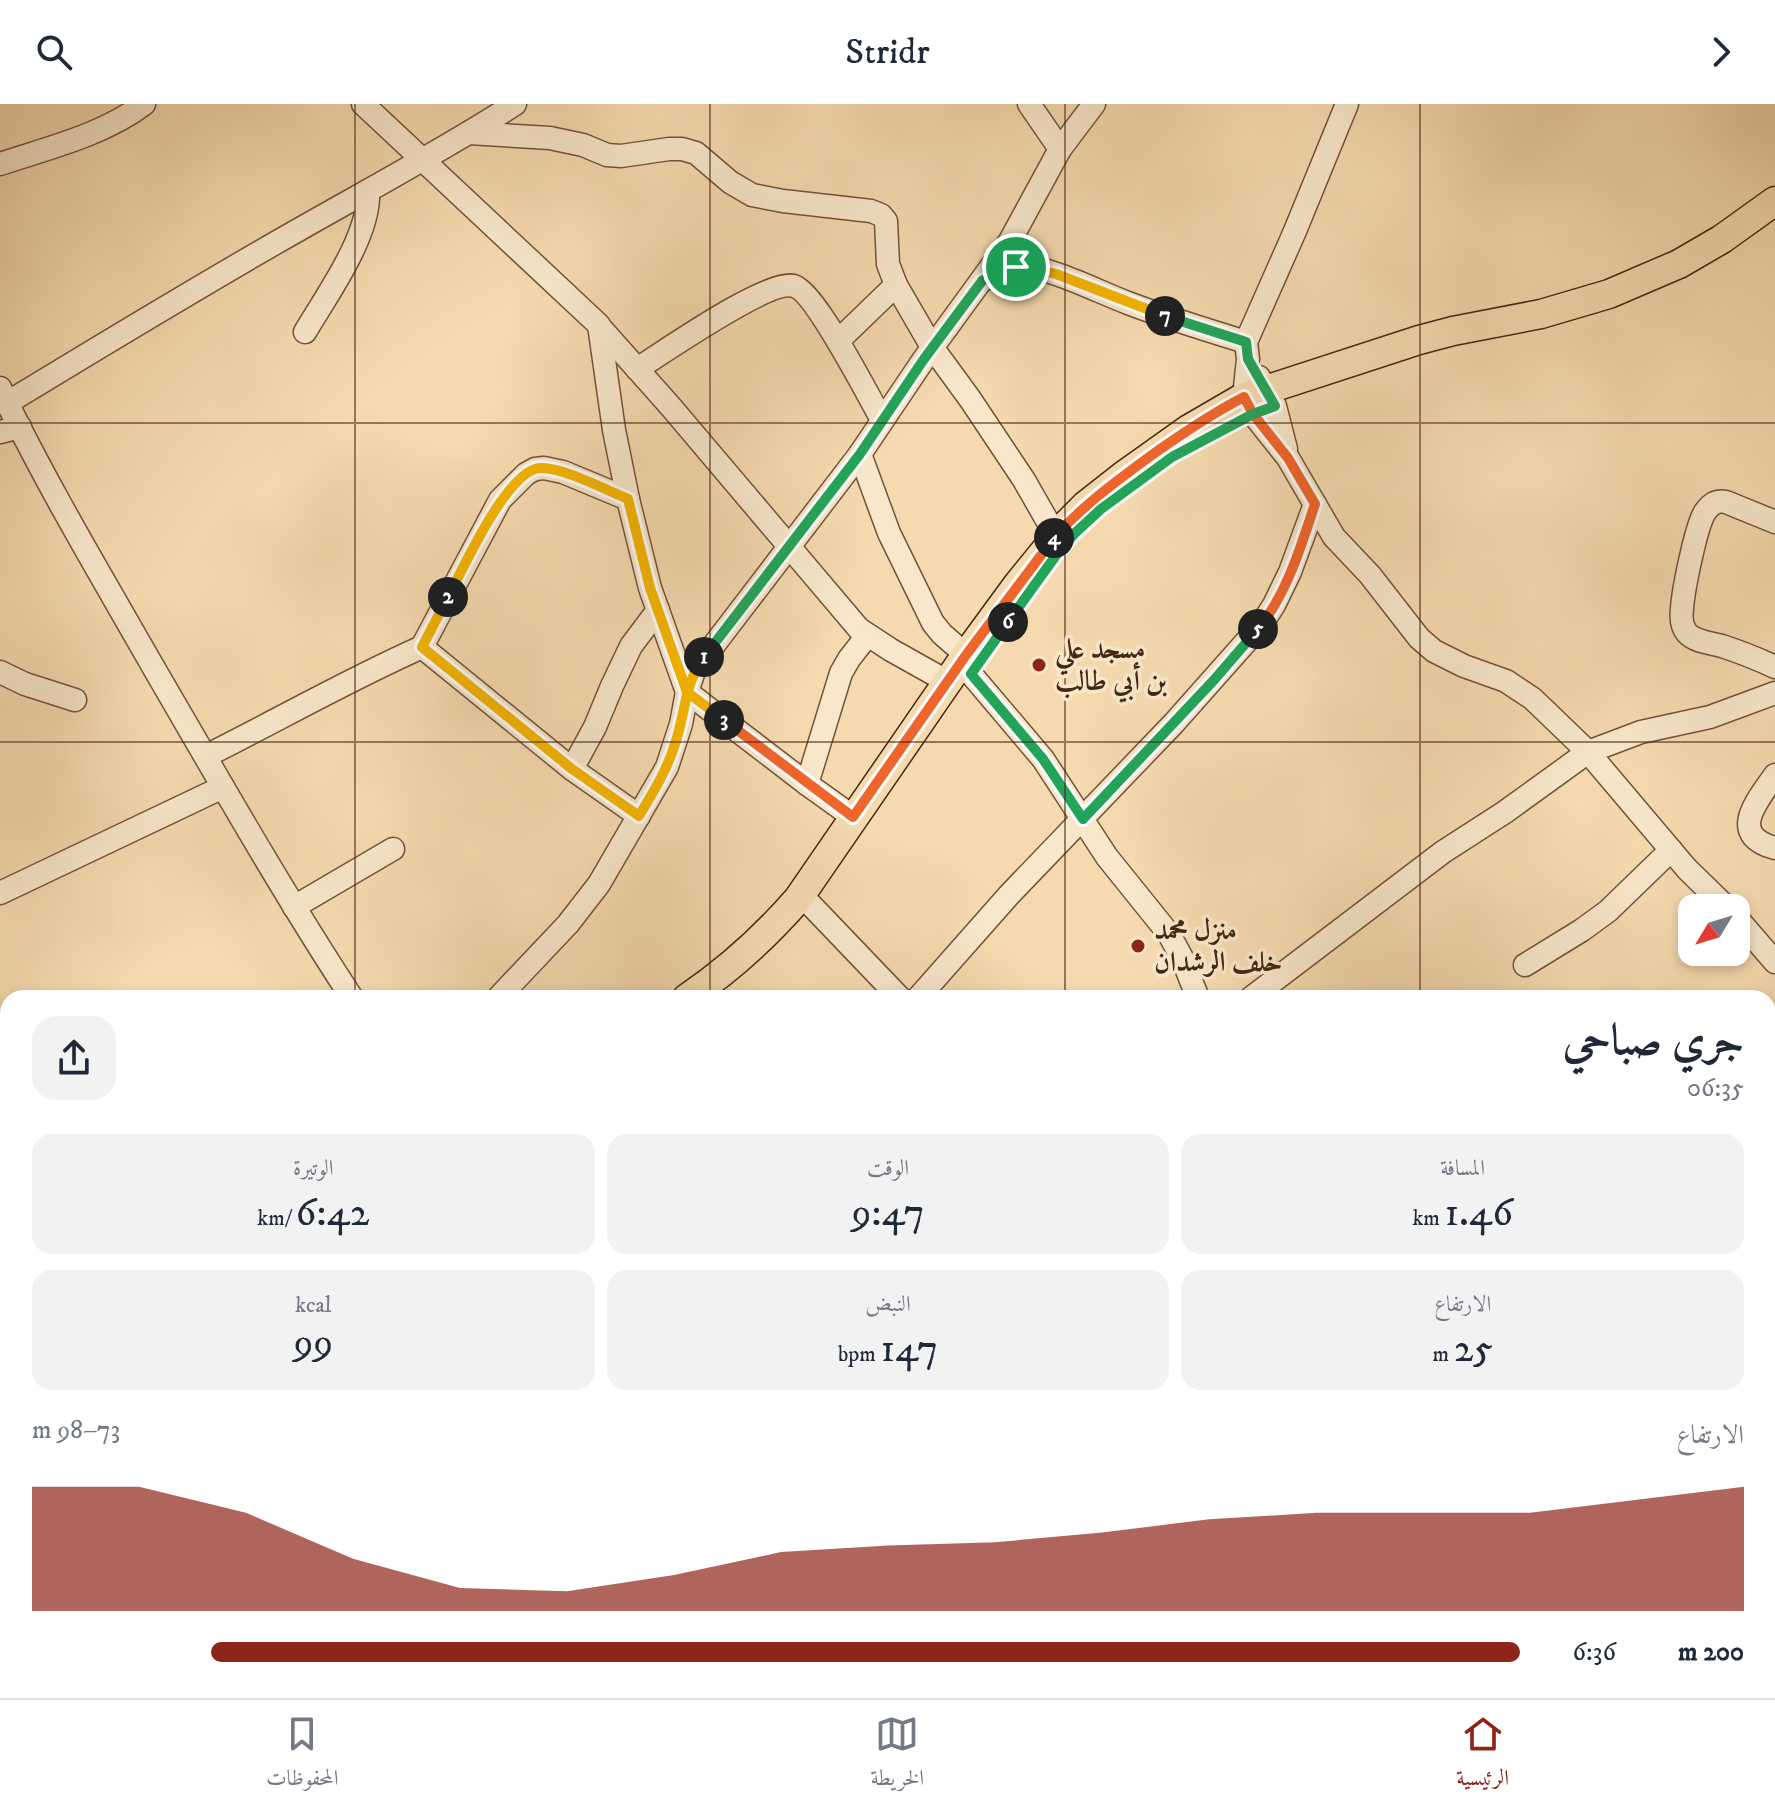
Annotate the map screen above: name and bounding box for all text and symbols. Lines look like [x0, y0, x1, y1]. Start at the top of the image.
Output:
icon: search [32, 30, 76, 74]
text: Stridr [845, 30, 930, 75]
icon: forward [1699, 30, 1743, 74]
pin [982, 233, 1050, 301]
icon: arrive [994, 245, 1038, 289]
pin: 7 [1145, 296, 1185, 336]
text: 7 [1159, 302, 1171, 329]
pin: 4 [1034, 518, 1074, 558]
text: 4 [1048, 524, 1060, 551]
pin: 2 [428, 577, 468, 617]
text: 2 [443, 583, 453, 610]
pin: 6 [988, 602, 1028, 642]
text: 6 [1002, 608, 1014, 635]
pin: 5 [1238, 609, 1278, 649]
text: 5 [1253, 615, 1263, 642]
place label: مسجد علي بن أبي طالب [1054, 632, 1168, 703]
pin: 1 [684, 637, 724, 677]
text: 1 [700, 643, 708, 670]
marker: مسجد علي بن أبي طالب [1030, 656, 1048, 674]
pin: 3 [704, 700, 744, 740]
text: 3 [720, 706, 728, 733]
north arrow [1678, 894, 1750, 966]
map controls [1678, 894, 1750, 966]
place label: منزل محمد خلف الرشدان [1154, 913, 1282, 980]
marker: منزل محمد خلف الرشدان [1129, 937, 1147, 955]
text: جري صباحي [1563, 1014, 1744, 1069]
button: share [32, 1016, 116, 1100]
text: 06:35 [1687, 1072, 1744, 1105]
text: الوتيرة [293, 1155, 334, 1182]
text: الوقت [867, 1155, 909, 1182]
text: المسافة [1440, 1155, 1485, 1182]
text: 6:42 [295, 1189, 369, 1239]
text: 9:47 [851, 1189, 925, 1239]
text: 1.46 [1445, 1189, 1513, 1239]
text: /km [257, 1205, 295, 1232]
text: km [1412, 1205, 1445, 1232]
text: النبض [865, 1291, 911, 1318]
text: الارتفاع [1434, 1291, 1491, 1318]
text: kcal [295, 1292, 331, 1319]
text: 99 [293, 1319, 333, 1369]
text: 147 [881, 1325, 938, 1375]
text: 25 [1454, 1325, 1493, 1375]
text: bpm [838, 1341, 881, 1368]
text: m [1432, 1341, 1454, 1368]
text: 73–98 m [32, 1414, 120, 1447]
text: الارتفاع [1677, 1419, 1744, 1452]
text: 6:36 [1572, 1636, 1616, 1669]
text: 200 m [1678, 1636, 1744, 1669]
tab: المحفوظات [266, 1712, 339, 1799]
tab: الخريطة [871, 1712, 924, 1799]
tab: الرئيسية [1456, 1712, 1509, 1799]

